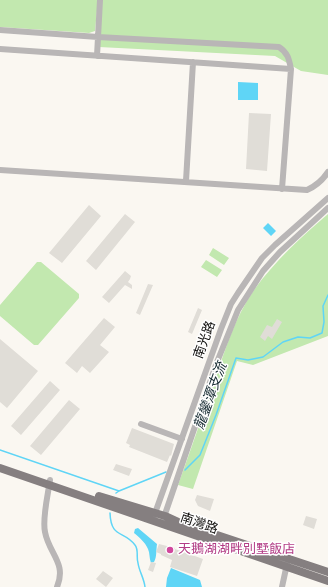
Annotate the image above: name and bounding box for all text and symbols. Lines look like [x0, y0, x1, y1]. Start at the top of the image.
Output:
street label: 南光路 [191, 319, 219, 361]
water label: 龍鑾潭支流 [191, 360, 231, 432]
street label: 南灣路 [178, 510, 220, 538]
place label: 天鵝湖湖畔別墅飯店 [178, 542, 295, 558]
marker: 天鵝湖湖畔別墅飯店 [165, 545, 175, 555]

